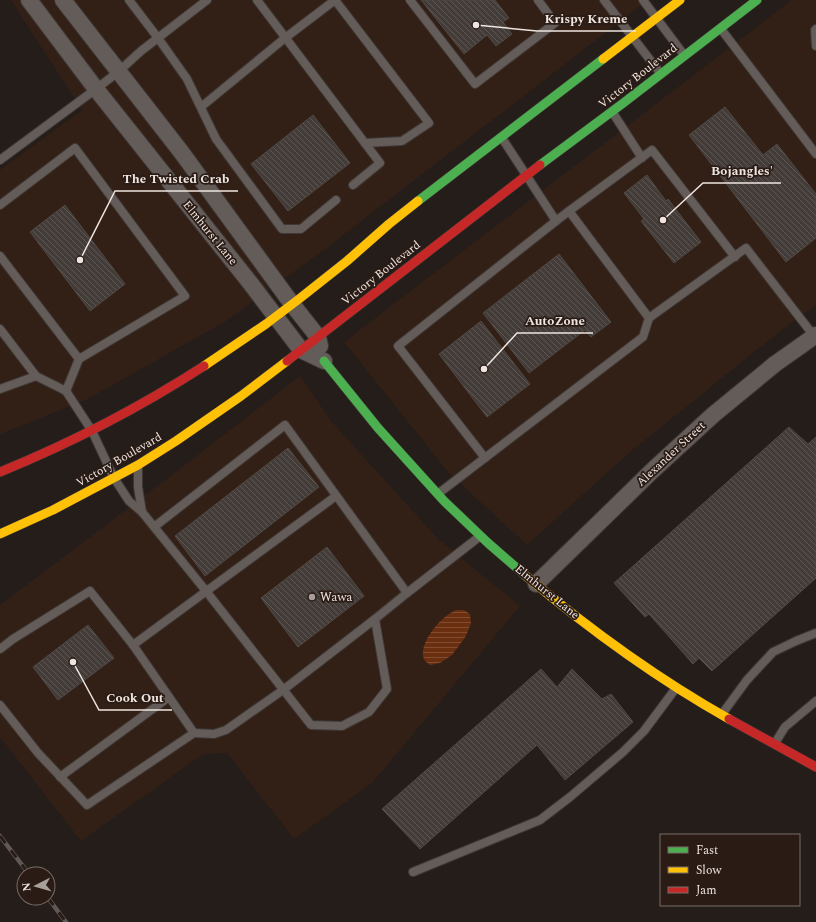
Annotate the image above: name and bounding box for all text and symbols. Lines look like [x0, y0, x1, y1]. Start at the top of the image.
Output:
callout: Krispy Kreme [537, 6, 636, 31]
text: Krispy Kreme [545, 9, 627, 29]
street label: Victory Boulevard [594, 39, 682, 113]
callout: Bojangles' [703, 158, 781, 183]
text: Bojangles' [711, 161, 773, 181]
callout: The Twisted Crab [115, 166, 238, 191]
text: The Twisted Crab [123, 169, 230, 189]
street label: Elmhurst Lane [178, 196, 242, 270]
street label: Victory Boulevard [337, 236, 425, 310]
callout: AutoZone [517, 308, 593, 333]
text: AutoZone [525, 311, 585, 331]
street label: Alexander Street [632, 417, 710, 491]
street label: Victory Boulevard [73, 428, 166, 492]
street label: Elmhurst Lane [510, 560, 584, 624]
place label: Wawa [320, 588, 352, 607]
marker: Wawa [307, 592, 317, 602]
callout: Cook Out [99, 685, 172, 710]
text: Cook Out [106, 688, 164, 708]
legend [660, 834, 800, 906]
text: Fast [696, 841, 718, 860]
text: Slow [696, 861, 722, 880]
north arrow [16, 866, 56, 906]
text: Jam [696, 881, 717, 900]
text: N [18, 882, 35, 892]

